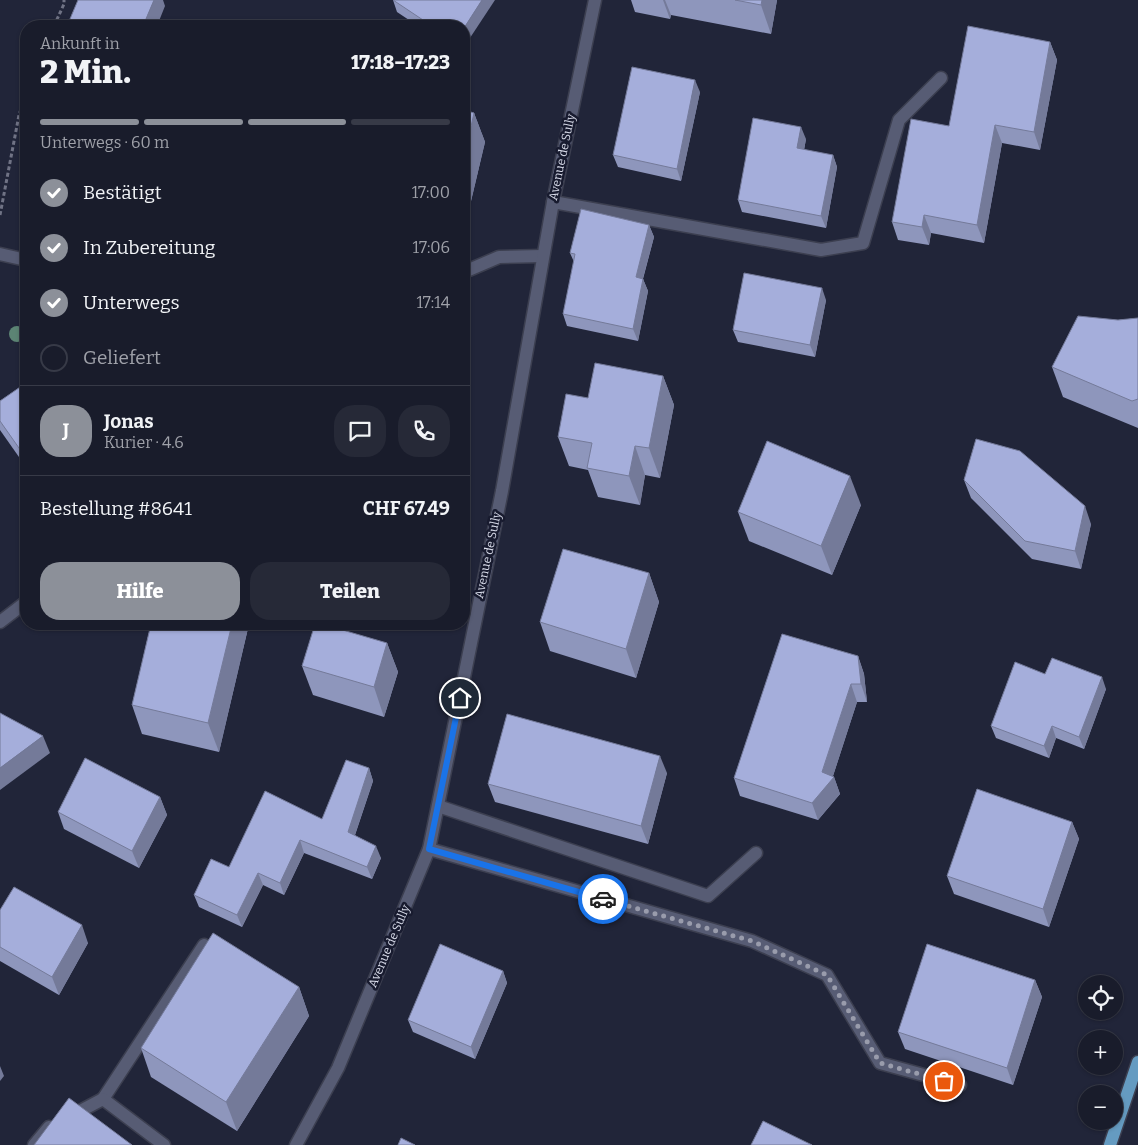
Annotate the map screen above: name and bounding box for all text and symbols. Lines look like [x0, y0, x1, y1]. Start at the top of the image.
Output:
text: Ankunft in [40, 34, 120, 53]
text: 17:18–17:23 [351, 51, 450, 74]
text: 2 Min. [40, 53, 131, 91]
street label: Avenue de Sully [546, 112, 578, 202]
text: Unterwegs · 60 m [40, 133, 169, 152]
icon: check [40, 179, 68, 207]
text: Bestätigt [83, 181, 162, 204]
text: 17:00 [412, 183, 450, 202]
icon: check [40, 234, 68, 262]
text: In Zubereitung [83, 236, 215, 259]
text: 17:06 [413, 238, 450, 257]
icon: check [40, 289, 68, 317]
text: Unterwegs [83, 291, 180, 314]
text: 17:14 [416, 293, 450, 312]
text: Geliefert [83, 346, 161, 369]
button: chat [334, 405, 386, 457]
button: phone [398, 405, 450, 457]
text: Jonas [104, 410, 154, 433]
text: J [63, 419, 69, 442]
text: Kurier · 4.6 [104, 433, 184, 452]
text: Bestellung #8641 [40, 497, 192, 520]
text: CHF 67.49 [363, 497, 450, 520]
street label: Avenue de Sully [472, 510, 504, 600]
button: Hilfe [40, 562, 240, 620]
button: Teilen [250, 562, 450, 620]
pin [439, 677, 481, 719]
icon: home [446, 684, 474, 712]
courier [578, 874, 628, 924]
icon: car [589, 885, 617, 913]
street label: Avenue de Sully [365, 902, 413, 989]
map controls [1078, 975, 1123, 1130]
button: locate [1078, 975, 1123, 1020]
button: + [1078, 1030, 1123, 1075]
pin [923, 1060, 965, 1102]
icon: bag [930, 1067, 958, 1095]
button: − [1078, 1085, 1123, 1130]

